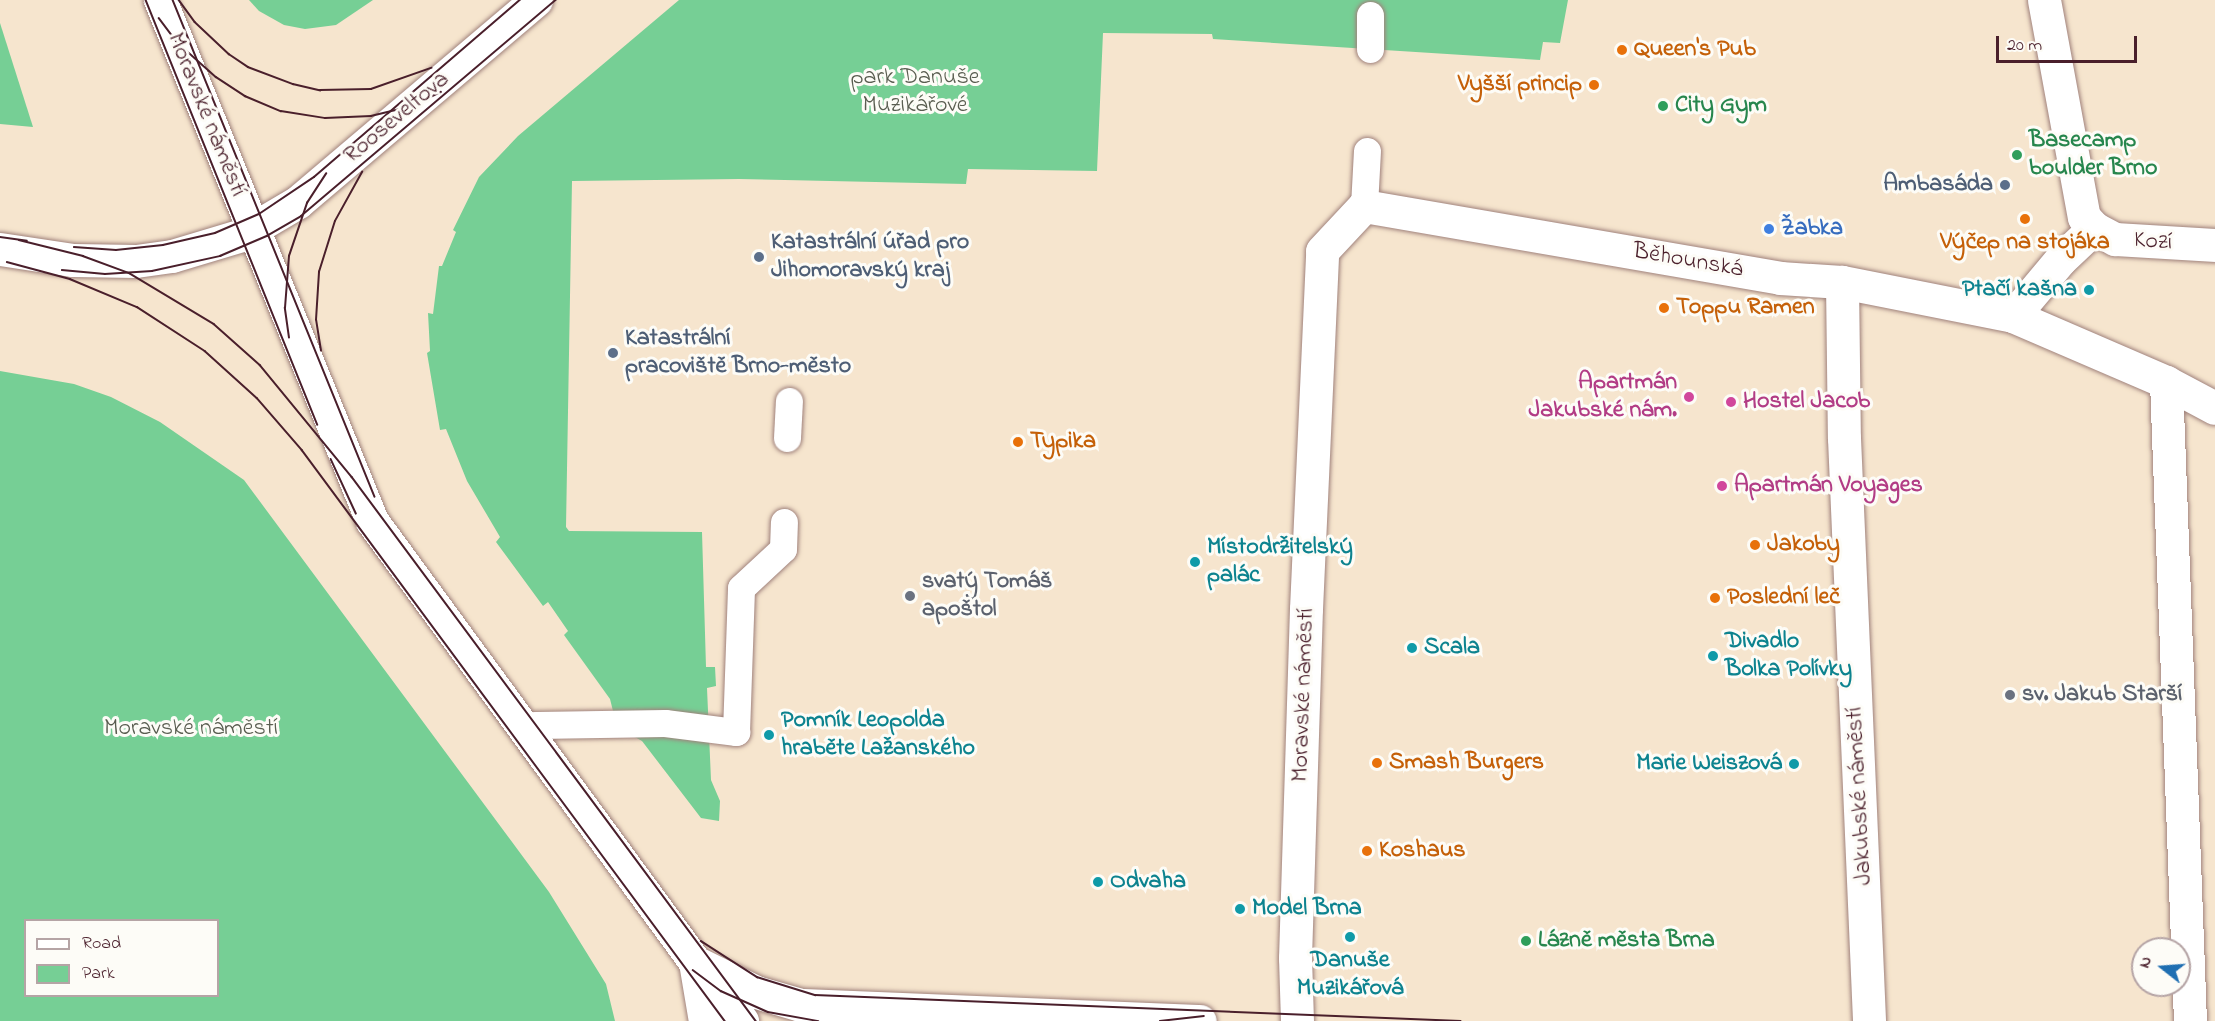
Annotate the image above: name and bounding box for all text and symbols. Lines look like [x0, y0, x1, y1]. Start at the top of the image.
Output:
scale bar [1999, 24, 2140, 62]
street label: Moravské náměstí [160, 29, 252, 201]
text: 20 m [2007, 33, 2042, 59]
place label: Queen's Pub [1634, 36, 1756, 64]
marker: Queen's Pub [1615, 43, 1629, 57]
park label: park Danuše Muzikářové [851, 64, 979, 120]
street label: Rooseveltova [338, 66, 456, 170]
place label: Vyšší princip [1458, 71, 1582, 99]
marker: Vyšší princip [1587, 78, 1601, 92]
place label: City Gym [1675, 92, 1767, 120]
marker: City Gym [1656, 99, 1670, 113]
place label: Basecamp boulder Brno [2029, 127, 2157, 183]
marker: Basecamp boulder Brno [2010, 148, 2024, 162]
place label: Ambasáda [1883, 171, 1993, 199]
marker: Ambasáda [1998, 178, 2012, 192]
marker: Výčep na stojáka [2018, 212, 2032, 226]
place label: Žabka [1781, 215, 1843, 243]
marker: Žabka [1762, 222, 1776, 236]
street label: Kozí [2133, 226, 2173, 258]
place label: Katastrální úřad pro Jihomoravský kraj [771, 229, 969, 285]
place label: Výčep na stojáka [1940, 229, 2110, 257]
street label: Běhounská [1631, 237, 1745, 285]
marker: Katastrální úřad pro Jihomoravský kraj [752, 250, 766, 264]
place label: Ptačí kašna [1962, 276, 2077, 304]
marker: Ptačí kašna [2082, 283, 2096, 297]
place label: Toppu Ramen [1676, 294, 1814, 322]
marker: Toppu Ramen [1657, 301, 1671, 315]
place label: Katastrální pracoviště Brno-město [625, 325, 851, 381]
marker: Katastrální pracoviště Brno-město [606, 346, 620, 360]
place label: Apartmán Jakubské nám. [1529, 369, 1677, 425]
place label: Hostel Jacob [1743, 388, 1870, 416]
marker: Apartmán Jakubské nám. [1682, 390, 1696, 404]
marker: Hostel Jacob [1724, 395, 1738, 409]
place label: Typika [1030, 428, 1096, 456]
marker: Typika [1011, 435, 1025, 449]
place label: Apartmán Voyages [1734, 472, 1923, 500]
marker: Apartmán Voyages [1715, 479, 1729, 493]
place label: Jakoby [1767, 531, 1840, 559]
place label: Místodržitelský palác [1207, 534, 1353, 590]
marker: Jakoby [1748, 538, 1762, 552]
marker: Místodržitelský palác [1188, 555, 1202, 569]
place label: svatý Tomáš apoštol [922, 568, 1052, 624]
place label: Poslední leč [1727, 584, 1840, 612]
marker: svatý Tomáš apoštol [903, 589, 917, 603]
marker: Poslední leč [1708, 591, 1722, 605]
street label: Moravské náměstí [1287, 607, 1321, 783]
place label: Divadlo Bolka Polívky [1725, 628, 1852, 684]
place label: Scala [1424, 634, 1480, 662]
marker: Scala [1405, 641, 1419, 655]
marker: Divadlo Bolka Polívky [1706, 649, 1720, 663]
place label: sv. Jakub Starší [2022, 681, 2182, 709]
marker: sv. Jakub Starší [2003, 688, 2017, 702]
street label: Jakubské náměstí [1841, 706, 1879, 886]
place label: Pomník Leopolda hraběte Lažanského [781, 707, 975, 763]
park label: Moravské náměstí [104, 715, 278, 743]
marker: Pomník Leopolda hraběte Lažanského [762, 728, 776, 742]
place label: Smash Burgers [1389, 749, 1544, 777]
place label: Marie Weiszová [1636, 750, 1782, 778]
marker: Smash Burgers [1370, 756, 1384, 770]
marker: Marie Weiszová [1787, 757, 1801, 771]
place label: Koshaus [1379, 837, 1466, 865]
marker: Koshaus [1360, 844, 1374, 858]
place label: Odvaha [1110, 868, 1186, 896]
marker: Odvaha [1091, 875, 1105, 889]
place label: Model Brna [1252, 895, 1362, 923]
marker: Model Brna [1233, 902, 1247, 916]
legend [24, 919, 219, 997]
place label: Lázně města Brna [1538, 927, 1715, 955]
marker: Danuše Muzikářová [1343, 930, 1357, 944]
text: Road [82, 931, 121, 957]
marker: Lázně města Brna [1519, 934, 1533, 948]
north arrow [2131, 937, 2191, 997]
place label: Danuše Muzikářová [1297, 947, 1403, 1003]
text: N [2133, 954, 2159, 971]
text: Park [82, 961, 115, 987]

